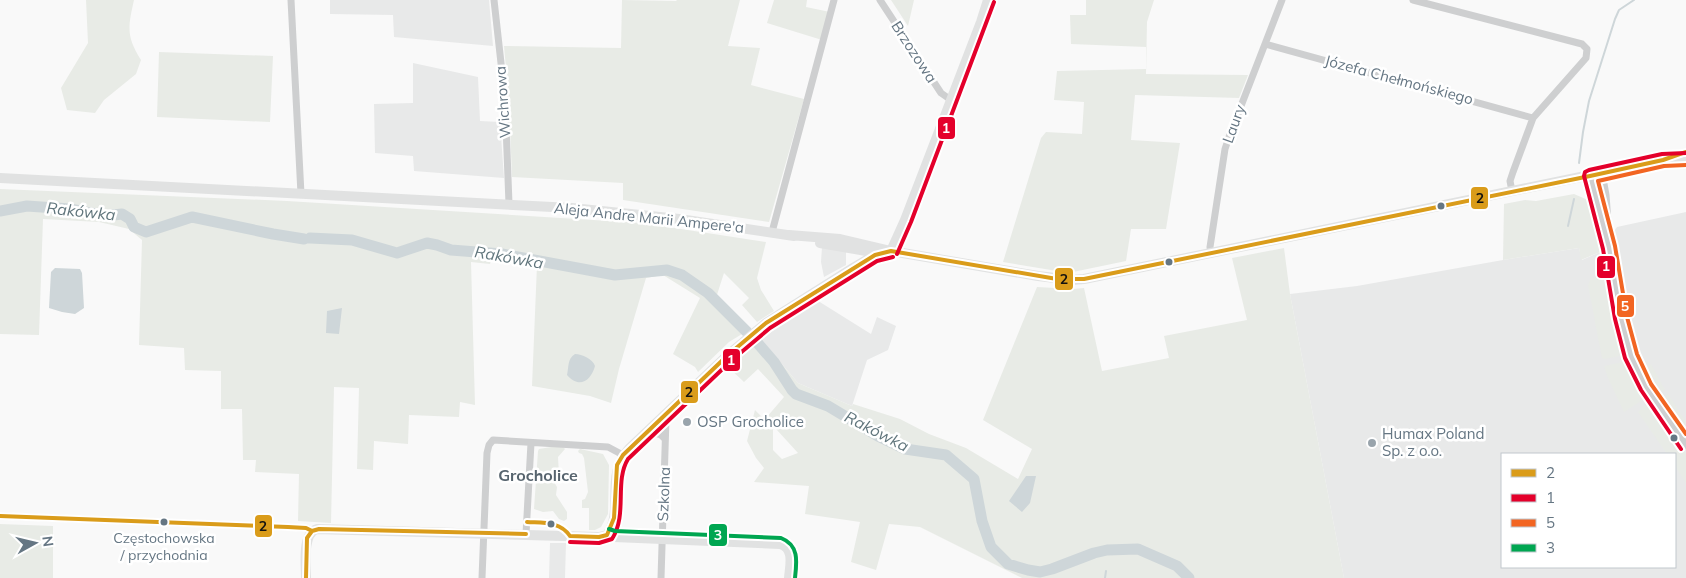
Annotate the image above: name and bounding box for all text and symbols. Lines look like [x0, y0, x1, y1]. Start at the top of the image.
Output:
street label: Brzozowa [887, 17, 941, 86]
street label: Józefa Chełmońskiego [1323, 51, 1475, 108]
street label: Wichrowa [491, 65, 514, 139]
street label: Laury [1218, 102, 1249, 146]
line badge: 1 [937, 116, 956, 140]
text: 1 [942, 119, 950, 137]
line badge: 2 [1470, 186, 1489, 210]
text: 2 [1476, 189, 1484, 207]
water label: Rakówka [45, 197, 117, 225]
street label: Aleja Andre Marii Ampere'a [553, 198, 745, 237]
unlabelled marker [1436, 201, 1446, 211]
water label: Rakówka [473, 241, 545, 273]
line badge: 1 [1596, 255, 1616, 279]
unlabelled marker [1164, 257, 1174, 267]
text: 1 [1602, 257, 1610, 275]
line badge: 2 [1054, 267, 1074, 291]
text: 2 [1060, 270, 1068, 288]
line badge: 5 [1616, 294, 1635, 318]
text: 5 [1621, 297, 1629, 315]
line badge: 1 [722, 348, 741, 372]
text: 1 [727, 351, 735, 369]
line badge: 2 [680, 380, 699, 404]
text: 2 [685, 383, 693, 401]
water label: Rakówka [842, 406, 913, 456]
place label: OSP Grocholice [697, 412, 804, 431]
marker: OSP Grocholice [681, 416, 693, 428]
place label: Humax Poland Sp. z o.o. [1382, 424, 1485, 460]
unlabelled marker [1669, 433, 1679, 443]
marker: Humax Poland Sp. z o.o. [1366, 437, 1378, 449]
legend [1501, 453, 1676, 568]
text: 2 [1546, 463, 1555, 482]
district label: Grocholice [498, 465, 578, 485]
street label: Szkolna [653, 466, 674, 522]
text: 1 [1546, 488, 1555, 507]
text: 5 [1546, 513, 1555, 532]
line badge: 2 [254, 514, 273, 538]
marker: Częstochowska / przychodnia [159, 517, 169, 527]
text: 2 [259, 517, 267, 535]
north arrow [10, 518, 60, 568]
unlabelled marker [546, 519, 556, 529]
line badge: 3 [708, 523, 728, 547]
text: 3 [714, 526, 722, 544]
place label: Częstochowska / przychodnia [113, 529, 215, 564]
text: N [38, 535, 58, 548]
text: 3 [1546, 538, 1555, 557]

